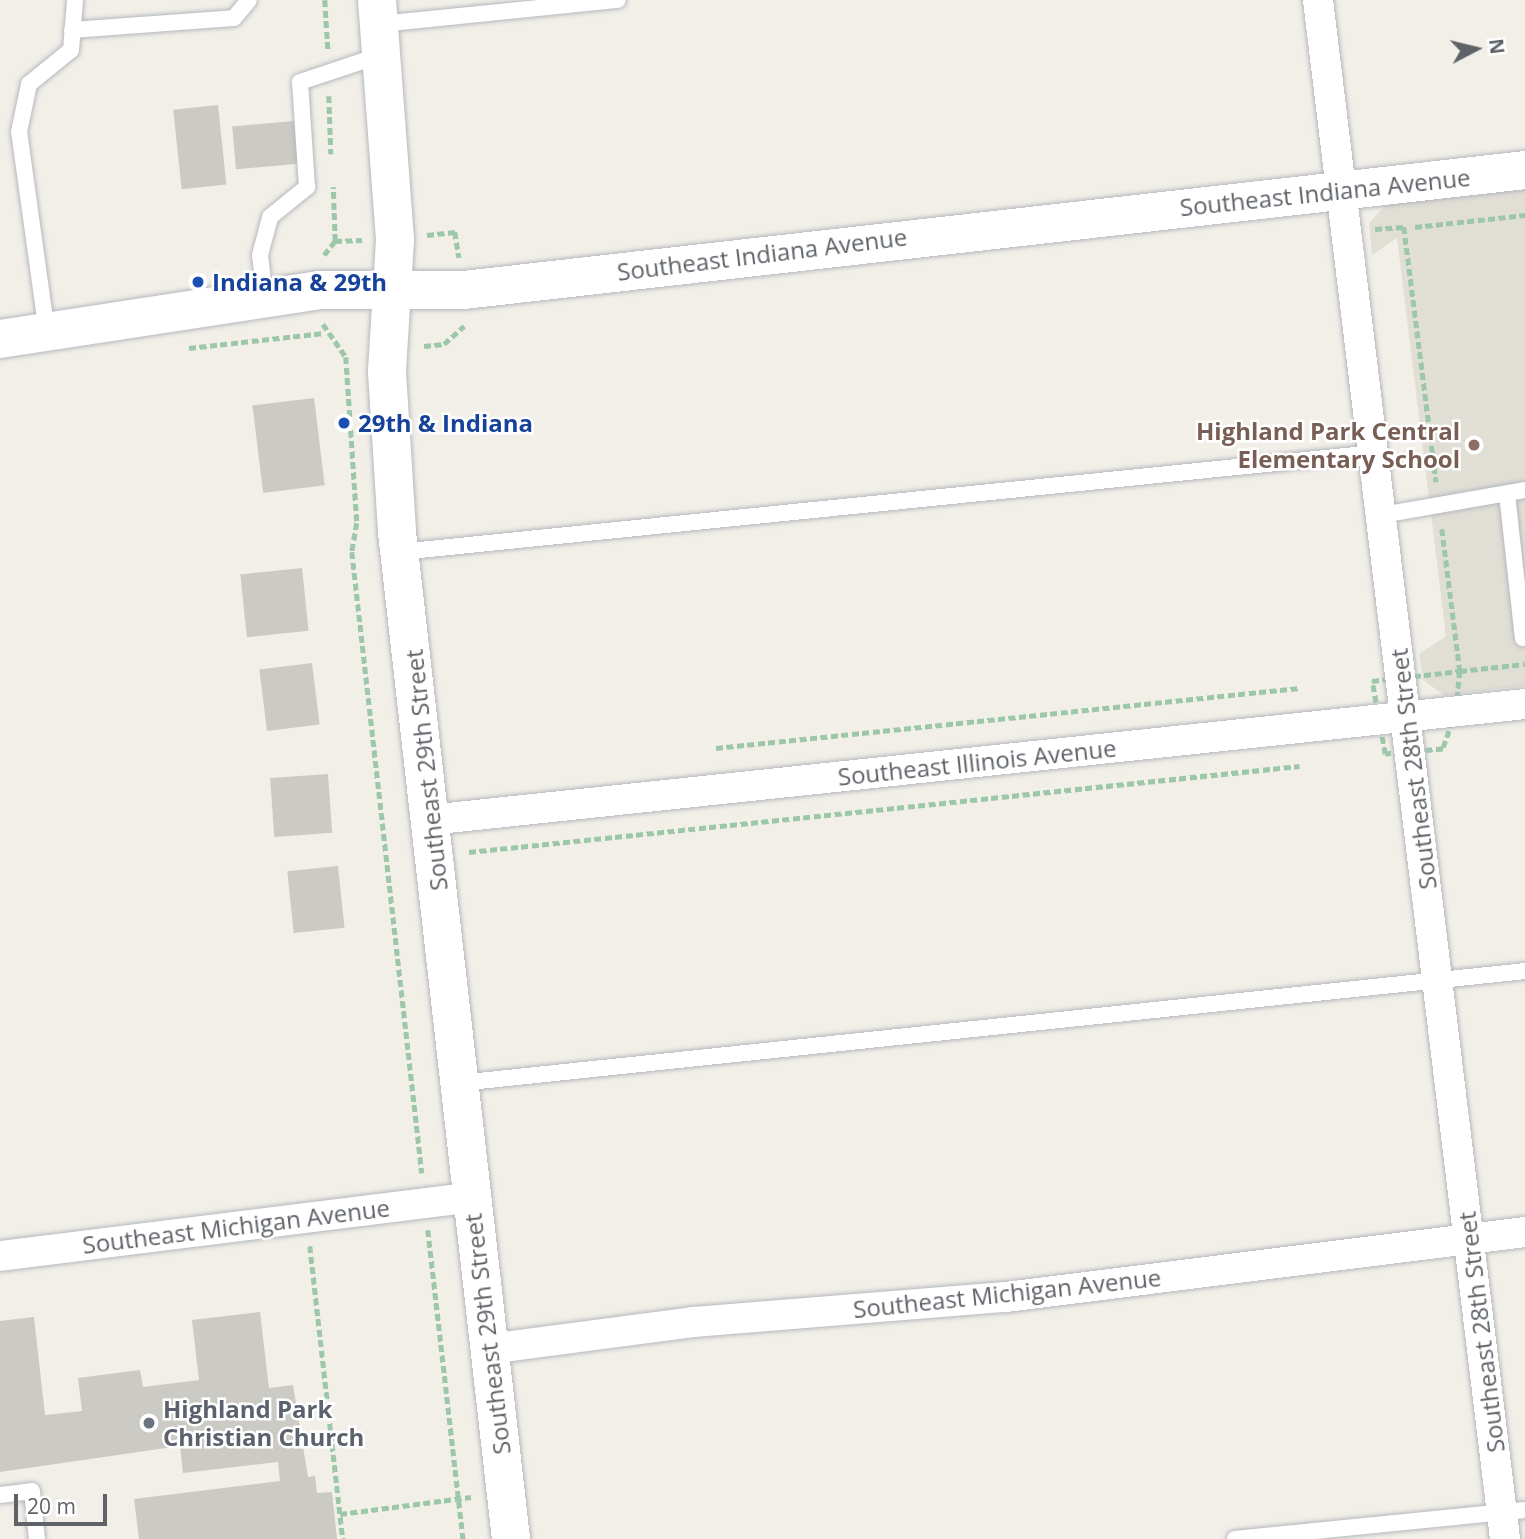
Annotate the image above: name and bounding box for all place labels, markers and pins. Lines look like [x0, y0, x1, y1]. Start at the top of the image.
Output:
place label: Indiana & 29th [212, 268, 387, 296]
marker: Indiana & 29th [190, 274, 206, 290]
place label: 29th & Indiana [358, 409, 533, 437]
marker: 29th & Indiana [336, 415, 352, 431]
place label: Highland Park Central Elementary School [1196, 417, 1460, 473]
marker: Highland Park Central Elementary School [1466, 437, 1482, 453]
place label: Highland Park Christian Church [163, 1395, 364, 1451]
marker: Highland Park Christian Church [141, 1415, 157, 1431]

